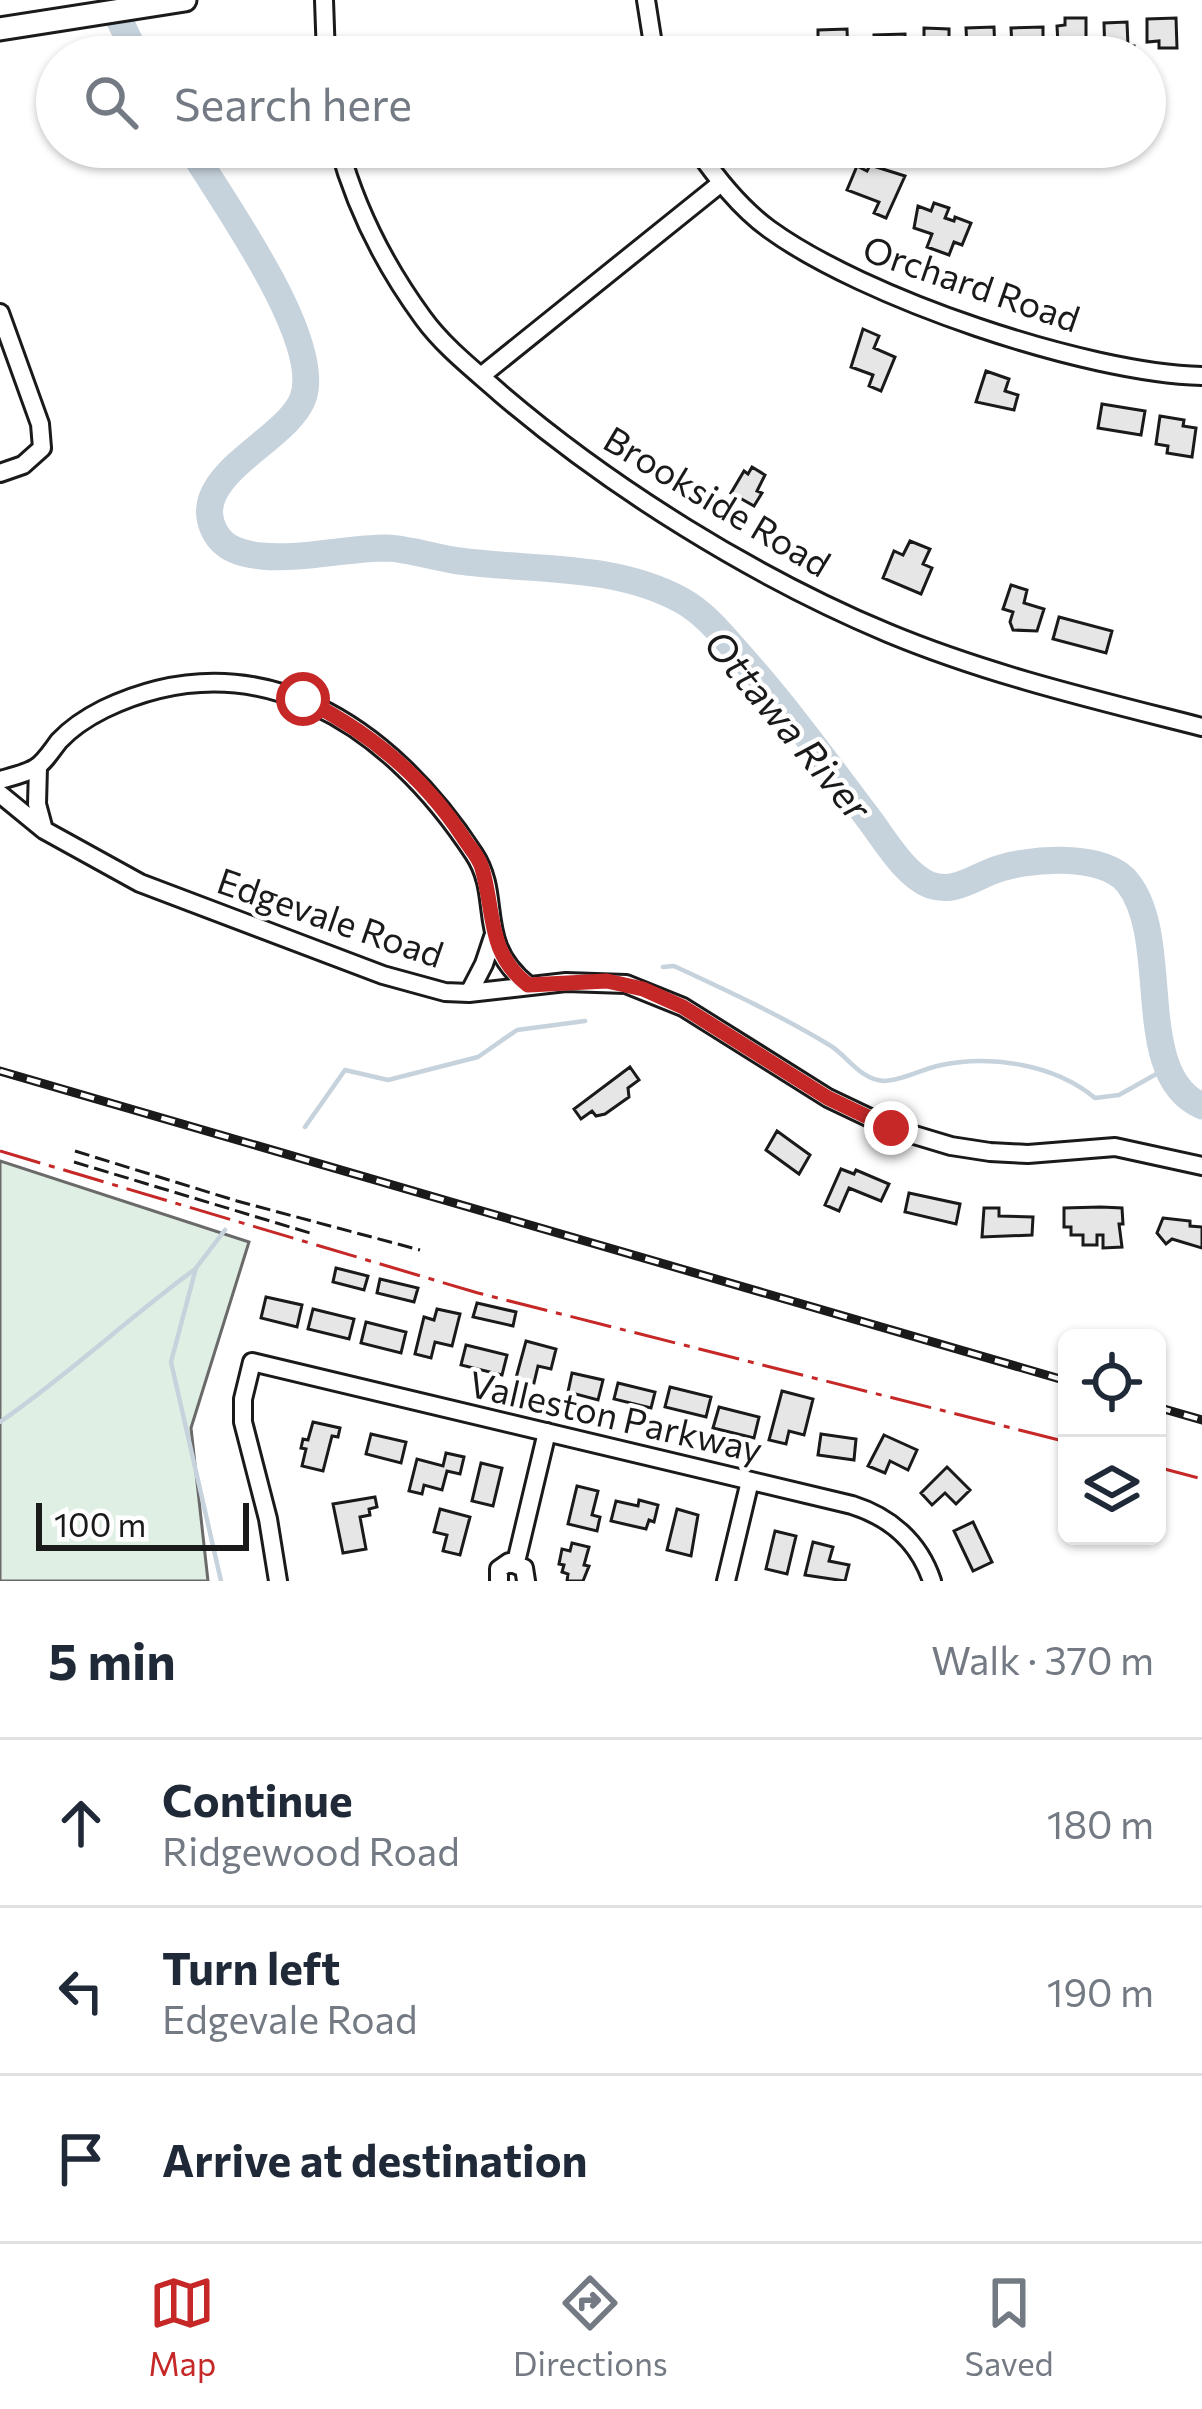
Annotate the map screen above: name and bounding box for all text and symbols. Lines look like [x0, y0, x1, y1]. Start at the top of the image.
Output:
search box [36, 36, 1166, 168]
icon: search [78, 69, 144, 135]
text: Search here [174, 75, 412, 130]
street label: Orchard Road [858, 224, 1086, 340]
street label: Brookside Road [597, 415, 839, 585]
water label: Ottawa River [695, 619, 884, 830]
route start [276, 672, 330, 726]
street label: Edgevale Road [212, 857, 450, 975]
route end [864, 1101, 918, 1155]
map controls [1058, 1329, 1166, 1545]
button: locate [1058, 1329, 1166, 1437]
street label: Valleston Parkway [465, 1360, 767, 1470]
button: layers [1058, 1437, 1166, 1545]
scale bar [36, 1497, 249, 1550]
text: 100 m [54, 1503, 146, 1544]
text: 5 min [48, 1628, 176, 1691]
text: Walk · 370 m [931, 1635, 1154, 1683]
text: Continue [162, 1771, 353, 1826]
icon: ahead [48, 1790, 114, 1856]
text: 180 m [1047, 1799, 1154, 1847]
text: Ridgewood Road [162, 1826, 460, 1874]
text: Turn left [162, 1939, 340, 1994]
icon: left [48, 1958, 114, 2024]
text: 190 m [1047, 1967, 1154, 2015]
text: Edgevale Road [162, 1994, 418, 2042]
icon: arrive [48, 2126, 114, 2192]
text: Arrive at destination [162, 2131, 588, 2186]
tab: Map [148, 2270, 216, 2383]
tab: Directions [513, 2270, 668, 2383]
tab: Saved [965, 2270, 1054, 2383]

